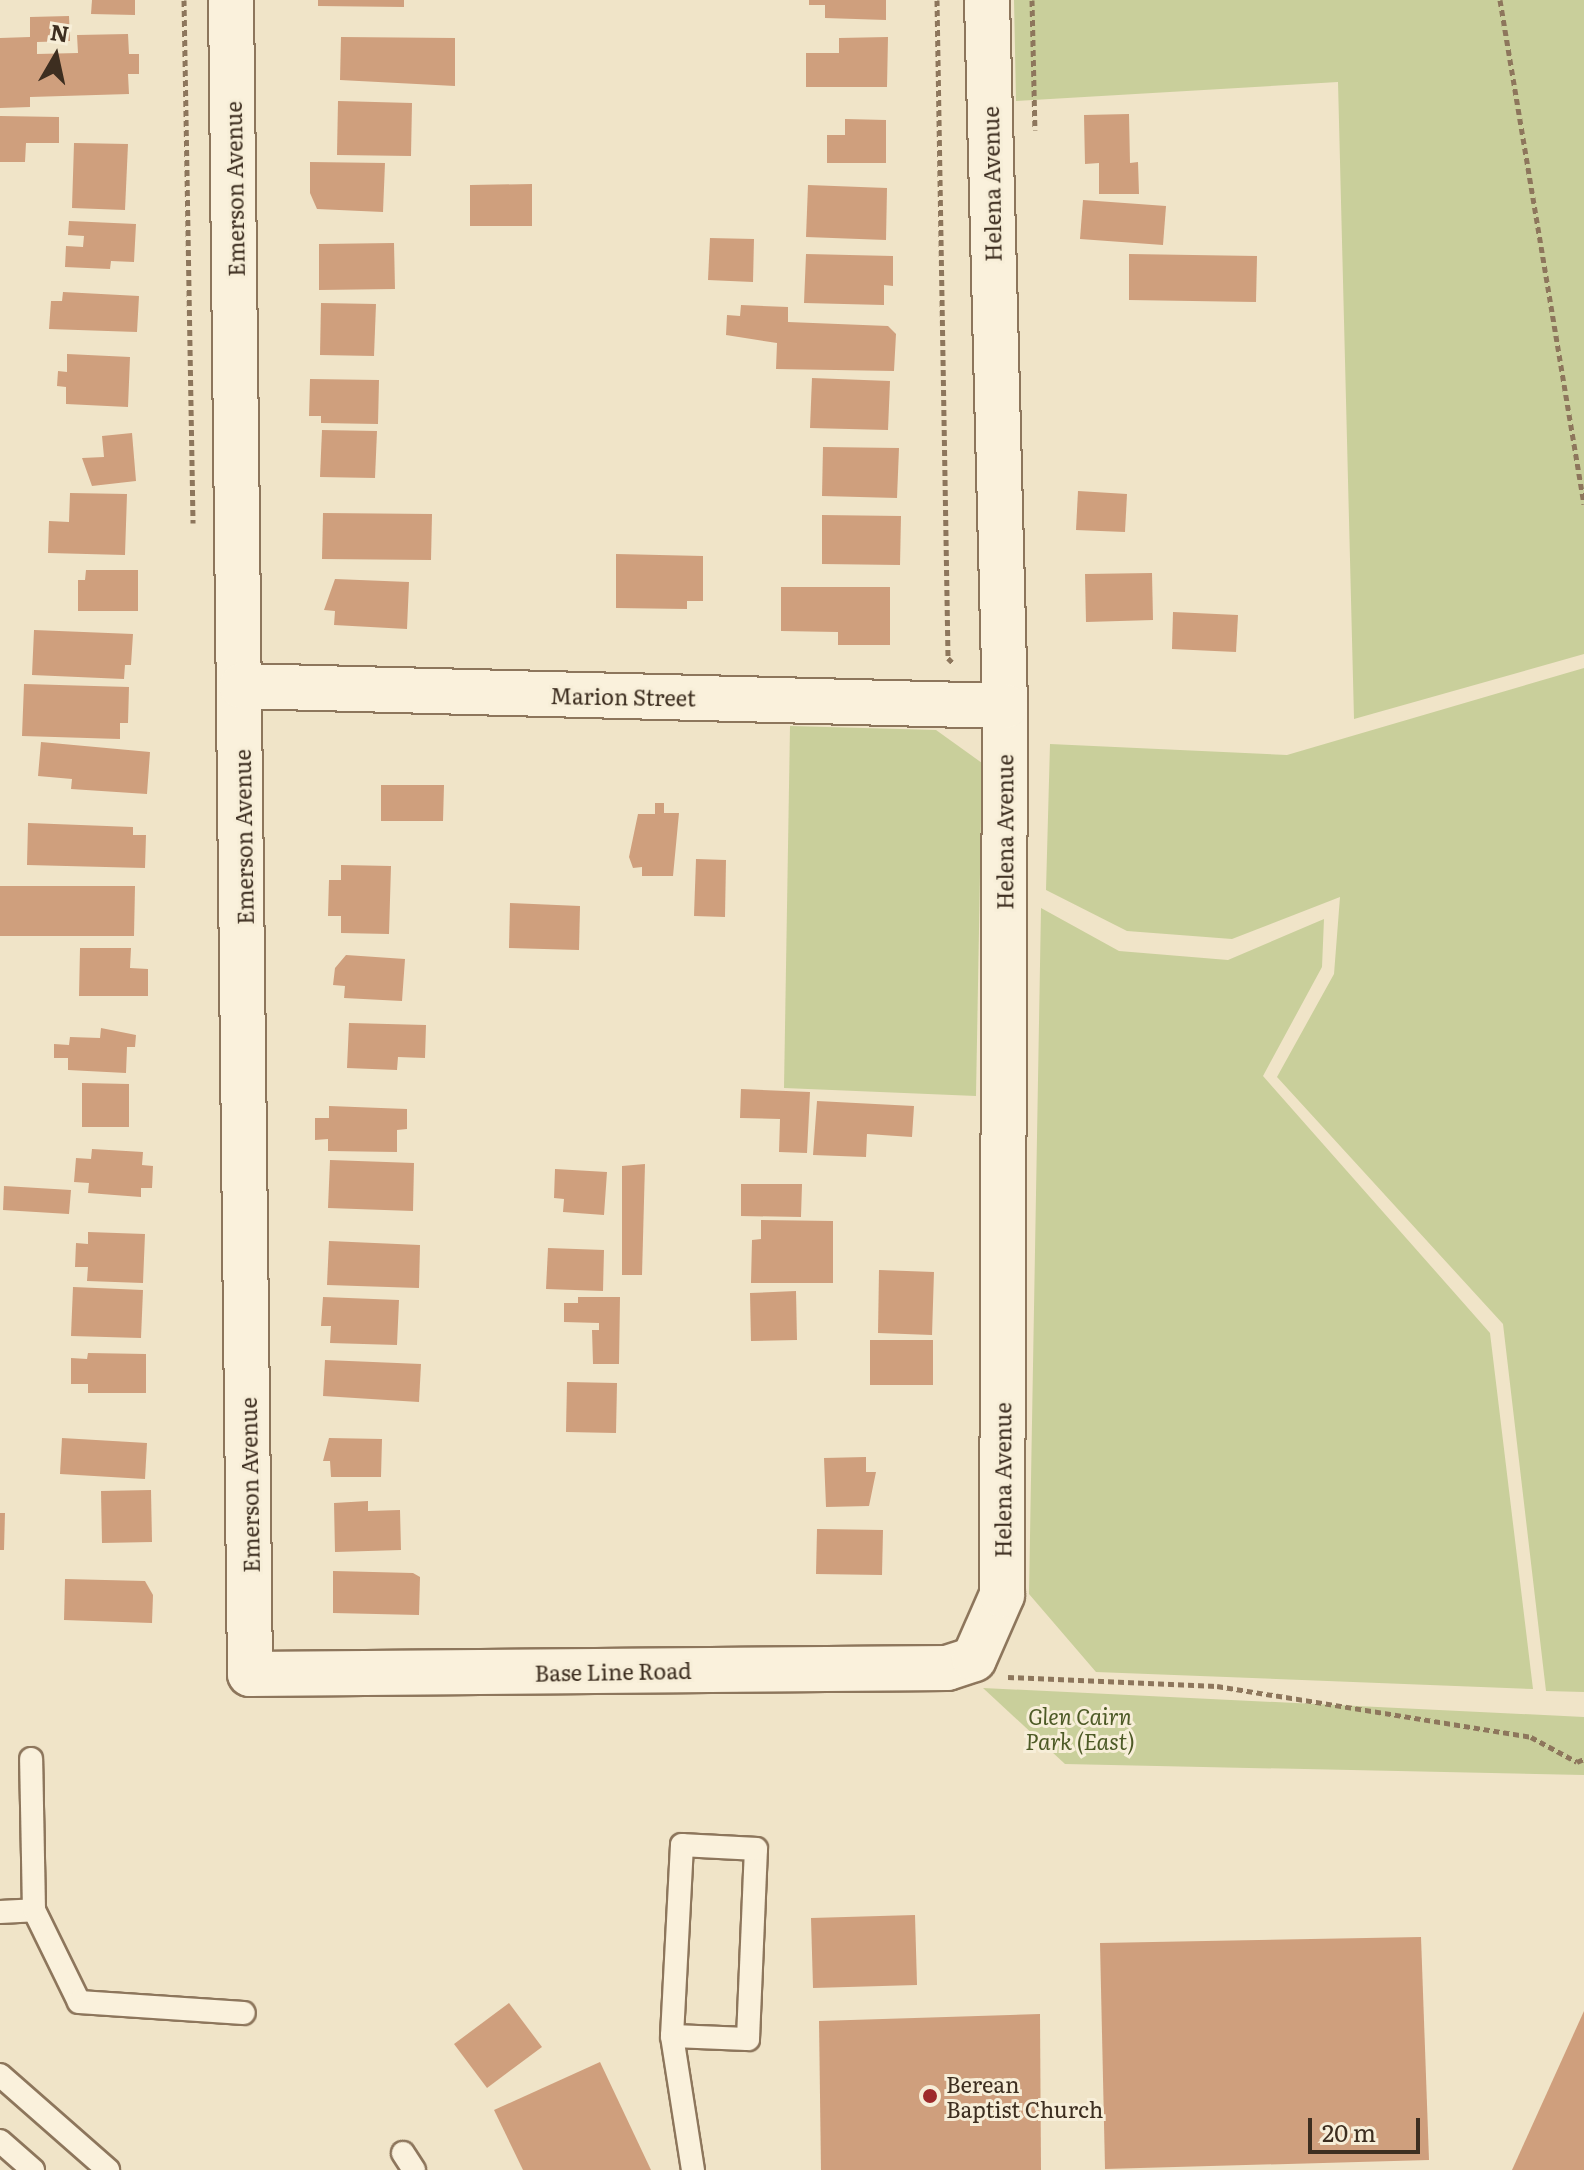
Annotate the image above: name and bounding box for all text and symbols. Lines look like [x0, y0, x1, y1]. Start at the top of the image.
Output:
text: N [48, 14, 72, 50]
north arrow [16, 16, 96, 96]
street label: Emerson Avenue [219, 101, 249, 277]
street label: Helena Avenue [976, 106, 1006, 262]
street label: Marion Street [550, 682, 696, 710]
street label: Emerson Avenue [228, 749, 258, 925]
street label: Helena Avenue [991, 754, 1017, 910]
street label: Emerson Avenue [234, 1397, 264, 1573]
street label: Helena Avenue [989, 1402, 1015, 1558]
street label: Base Line Road [534, 1656, 692, 1686]
park label: Glen Cairn Park (East) [1025, 1702, 1135, 1754]
place label: Berean Baptist Church [946, 2070, 1103, 2122]
marker: Berean Baptist Church [921, 2087, 939, 2105]
scale bar [1312, 2102, 1424, 2152]
text: 20 m [1322, 2114, 1376, 2149]

